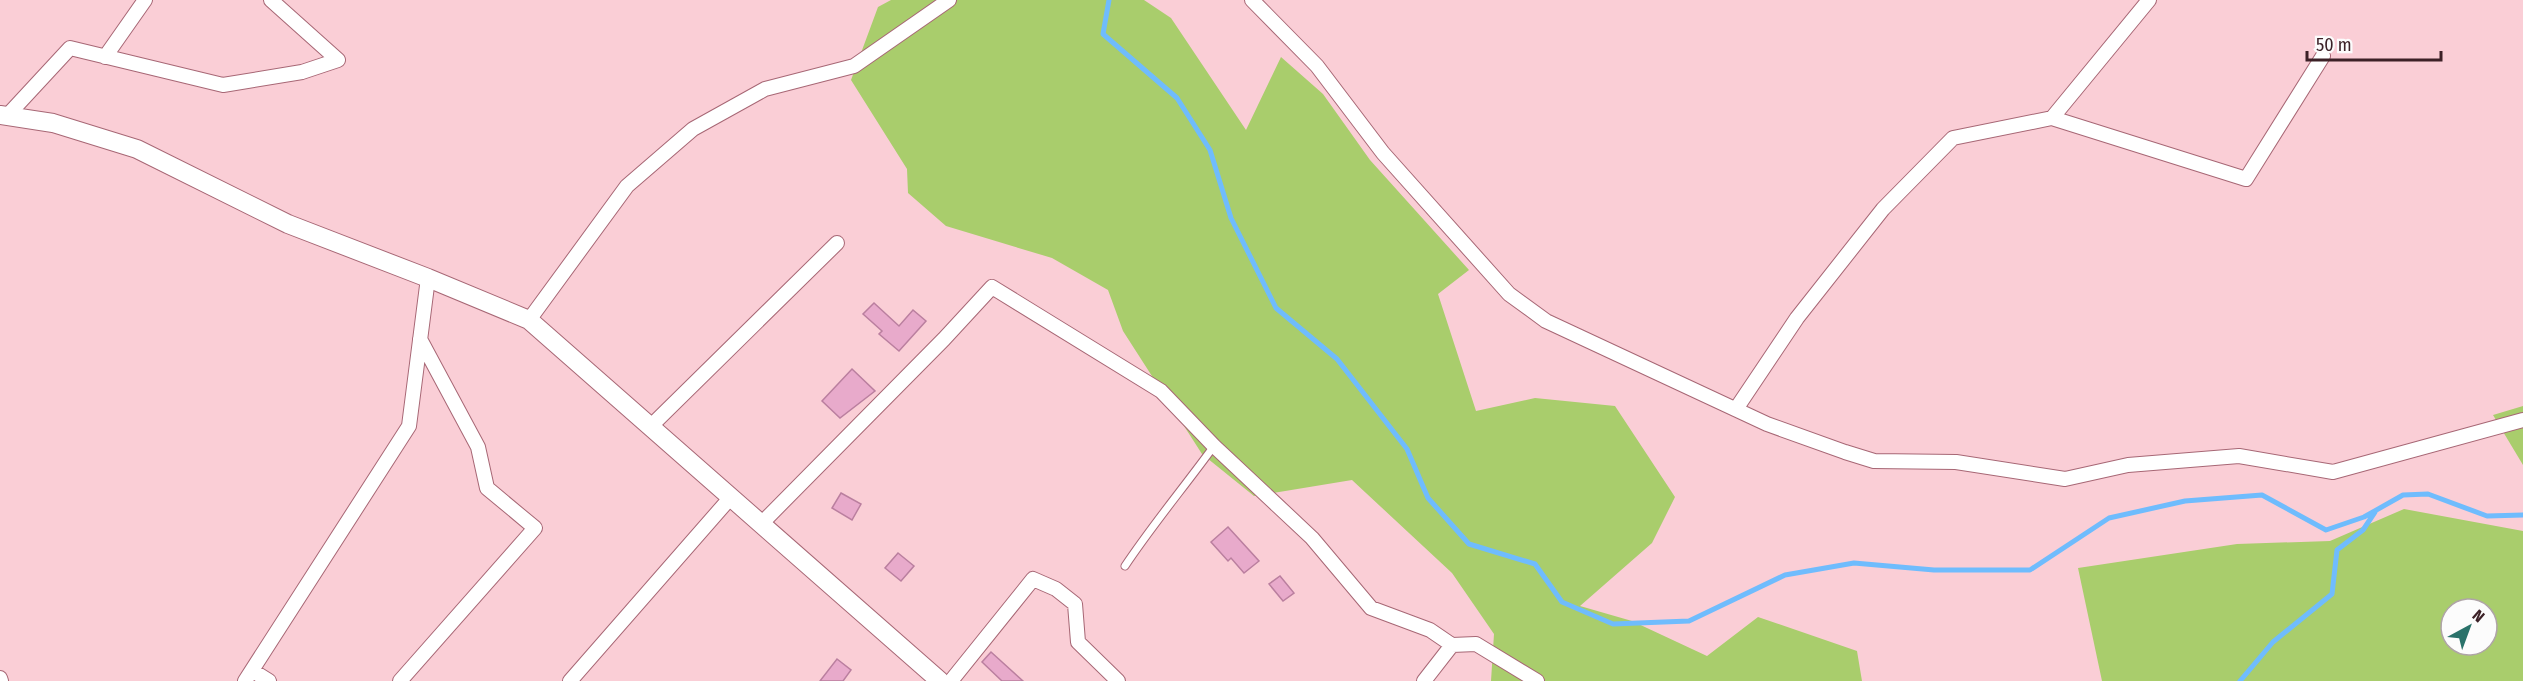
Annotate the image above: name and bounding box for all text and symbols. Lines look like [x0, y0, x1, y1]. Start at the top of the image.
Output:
scale bar [2307, 24, 2440, 62]
text: 50 m [2316, 34, 2352, 56]
north arrow [2439, 597, 2499, 657]
text: N [2469, 606, 2488, 626]

